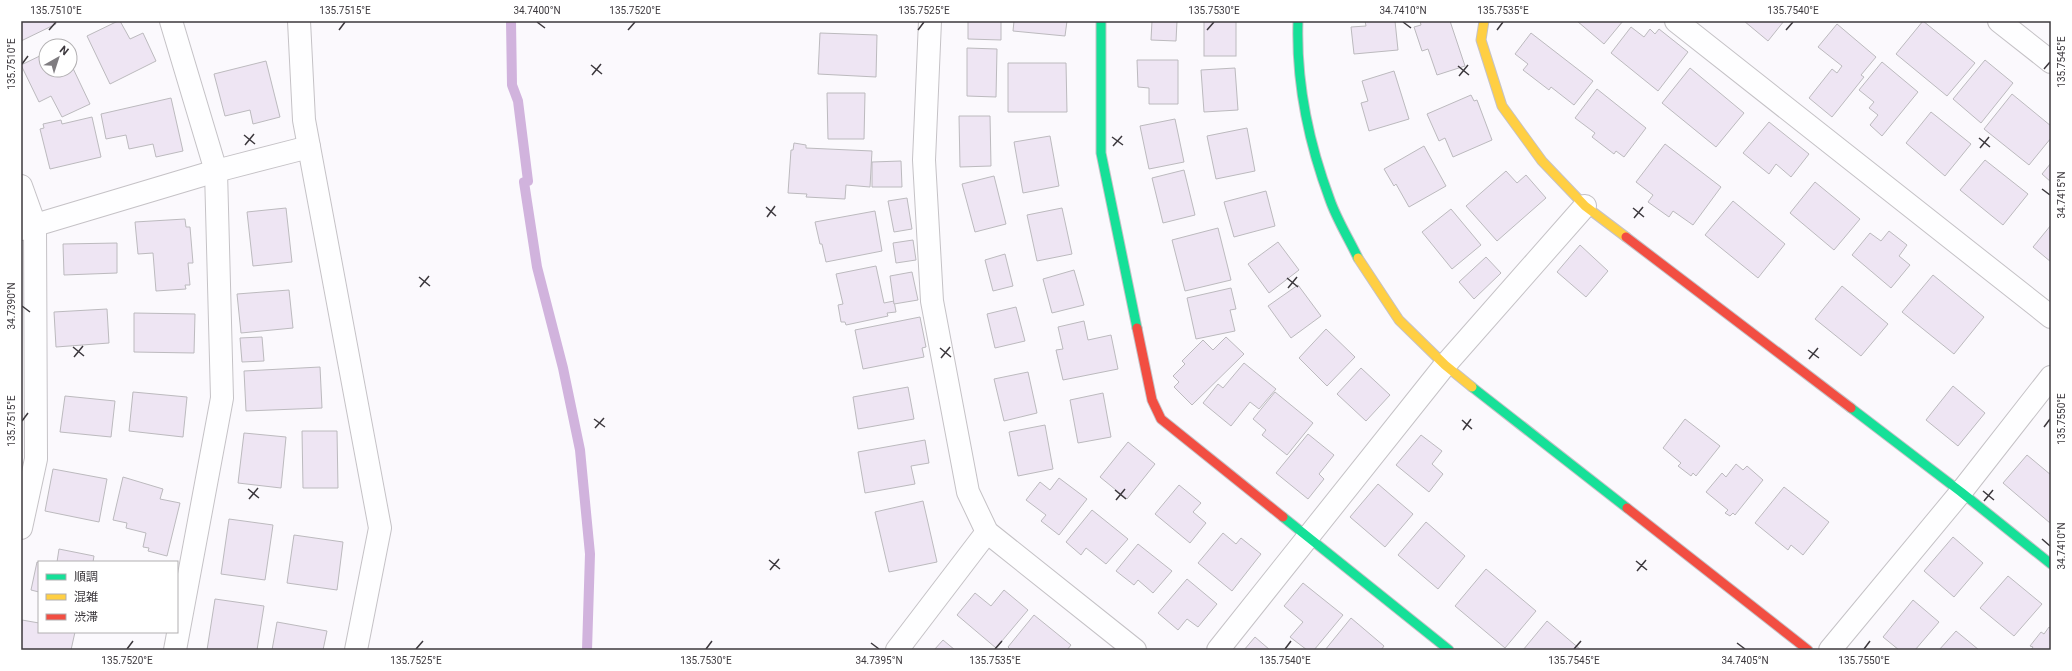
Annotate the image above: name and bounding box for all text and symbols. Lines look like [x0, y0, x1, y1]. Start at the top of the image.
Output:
text: 135.7510°E [30, 5, 82, 16]
text: 135.7515°E [319, 5, 371, 16]
text: 34.7400°N [513, 5, 561, 16]
text: 135.7520°E [609, 5, 661, 16]
text: 135.7525°E [898, 5, 950, 16]
text: 135.7530°E [1188, 5, 1240, 16]
text: 34.7410°N [1379, 5, 1427, 16]
text: 135.7535°E [1477, 5, 1529, 16]
text: 135.7540°E [1767, 5, 1819, 16]
text: 135.7545°E [2056, 36, 2067, 88]
text: 135.7510°E [6, 38, 17, 90]
north arrow [38, 38, 78, 78]
text: N [57, 43, 71, 58]
text: 34.7415°N [2056, 171, 2067, 219]
text: 34.7390°N [6, 282, 17, 330]
text: 135.7550°E [2056, 393, 2067, 445]
text: 135.7515°E [6, 395, 17, 447]
text: 34.7410°N [2056, 522, 2067, 570]
legend [38, 561, 178, 633]
text: 順調 [74, 570, 98, 584]
text: 混雑 [74, 590, 98, 604]
text: 渋滞 [74, 610, 98, 624]
text: 135.7520°E [101, 655, 153, 666]
text: 135.7525°E [390, 655, 442, 666]
text: 135.7530°E [680, 655, 732, 666]
text: 34.7395°N [855, 655, 903, 666]
text: 135.7535°E [969, 655, 1021, 666]
text: 135.7540°E [1259, 655, 1311, 666]
text: 135.7545°E [1548, 655, 1600, 666]
text: 34.7405°N [1721, 655, 1769, 666]
text: 135.7550°E [1838, 655, 1890, 666]

